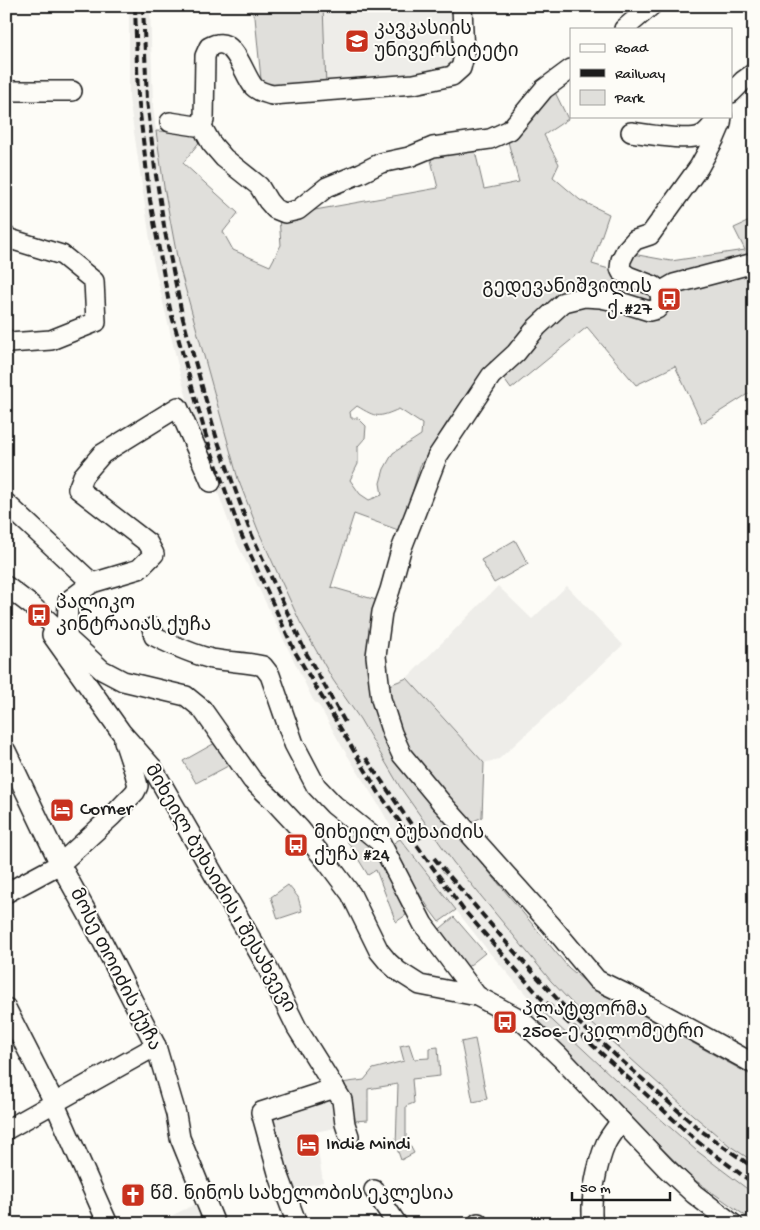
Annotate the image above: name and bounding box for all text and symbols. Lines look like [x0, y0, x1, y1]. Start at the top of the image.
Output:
place label: კავკასიის უნივერსიტეტი [374, 19, 519, 64]
school or university icon: კავკასიის უნივერსიტეტი [344, 28, 370, 54]
legend [570, 28, 732, 118]
text: Road [615, 40, 649, 58]
text: Railway [615, 66, 666, 84]
text: Park [614, 90, 645, 108]
place label: გედევანიშვილის ქ.#27 [482, 277, 653, 322]
bus stop icon: გედევანიშვილის ქ.#27 [656, 286, 682, 312]
place label: პალიკო კინტრაიას ქუჩა [56, 593, 211, 638]
bus stop icon: პალიკო კინტრაიას ქუჩა [26, 602, 52, 628]
street label: მიხეილ ბუხაიძის I შესახვევი [138, 761, 300, 1017]
hotel icon: Corner [49, 797, 75, 823]
place label: Corner [80, 799, 135, 822]
place label: მიხეილ ბუხაიძის ქუჩა #24 [314, 823, 484, 868]
bus stop icon: მიხეილ ბუხაიძის ქუჩა #24 [283, 832, 309, 858]
street label: მოსე თოიძის ქუჩა [63, 885, 165, 1055]
place label: პლატფორმა 2506-ე კილომეტრი [522, 999, 704, 1045]
bus stop icon: პლატფორმა 2506-ე კილომეტრი [492, 1009, 518, 1035]
hotel icon: Indie Mindi [295, 1132, 321, 1158]
place label: Indie Mindi [326, 1134, 411, 1157]
scale bar [572, 1170, 670, 1202]
text: 50 m [580, 1180, 611, 1198]
church icon: წმ. ნინოს სახელობის ეკლესია [120, 1182, 146, 1208]
place label: წმ. ნინოს სახელობის ეკლესია [150, 1184, 454, 1207]

